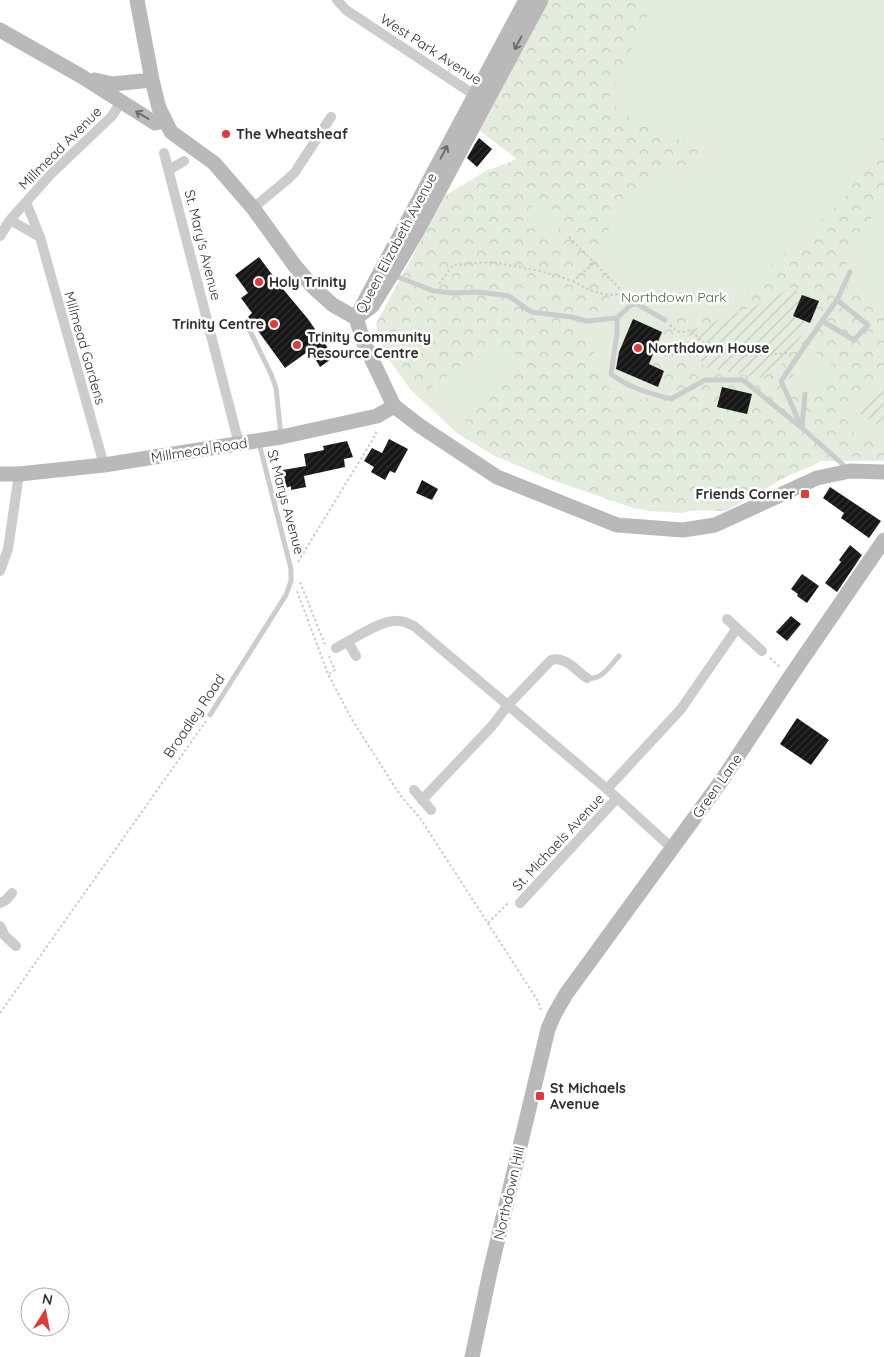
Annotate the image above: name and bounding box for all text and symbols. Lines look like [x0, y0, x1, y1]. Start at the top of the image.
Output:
street label: West Park Avenue [377, 9, 485, 89]
one-way arrow [513, 35, 522, 50]
street label: Millmead Avenue [15, 103, 105, 193]
one-way arrow [136, 110, 150, 120]
place label: The Wheatsheaf [236, 125, 349, 143]
marker: The Wheatsheaf [220, 128, 232, 140]
one-way arrow [440, 145, 450, 160]
street label: Queen Elizabeth Avenue [351, 170, 441, 316]
street label: St. Mary's Avenue [181, 188, 225, 302]
place label: Holy Trinity [269, 273, 346, 291]
marker: Holy Trinity [253, 276, 265, 288]
park label: Northdown Park [621, 288, 727, 306]
street label: Millmead Gardens [60, 289, 110, 407]
place label: Trinity Centre [172, 315, 264, 333]
marker: Trinity Centre [268, 318, 280, 330]
place label: Trinity Community Resource Centre [307, 328, 431, 362]
marker: Trinity Community Resource Centre [291, 339, 303, 351]
place label: Northdown House [648, 339, 770, 357]
marker: Northdown House [632, 342, 644, 354]
street label: Millmead Road [150, 434, 248, 466]
street label: St Marys Avenue [263, 448, 309, 557]
place label: Friends Corner [696, 485, 795, 503]
marker: Friends Corner [799, 488, 811, 500]
street label: Broadley Road [159, 671, 229, 761]
street label: Green Lane [688, 750, 746, 822]
street label: St. Michaels Avenue [508, 789, 608, 894]
place label: St Michaels Avenue [550, 1079, 626, 1113]
marker: St Michaels Avenue [534, 1090, 546, 1102]
street label: Northdown Hill [489, 1144, 529, 1242]
north arrow [20, 1287, 70, 1337]
text: N [41, 1289, 54, 1309]

